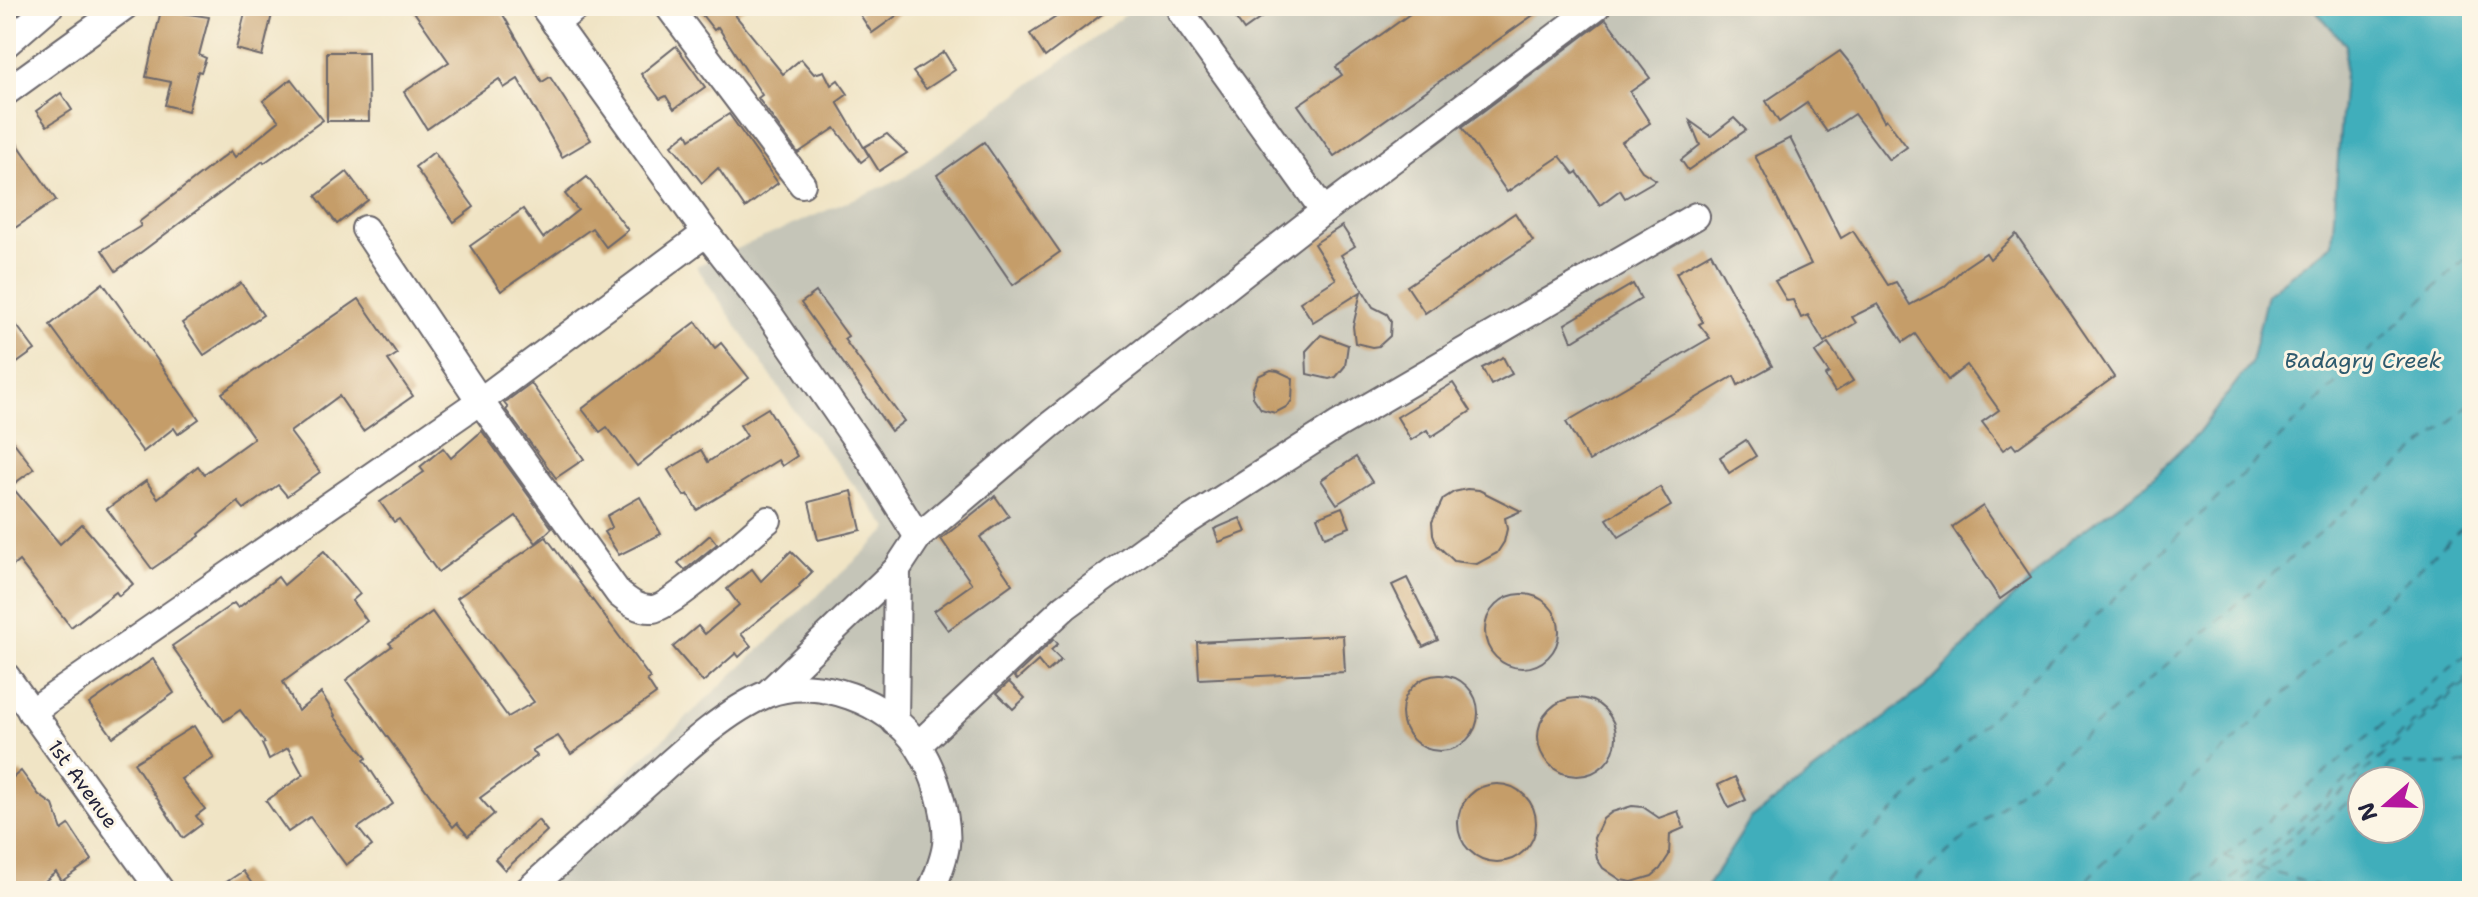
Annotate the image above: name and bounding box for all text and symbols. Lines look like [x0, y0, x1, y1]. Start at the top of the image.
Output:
water label: Badagry Creek [2284, 346, 2442, 375]
street label: 1st Avenue [42, 735, 124, 833]
north arrow [2346, 765, 2426, 845]
text: N [2351, 799, 2384, 825]

